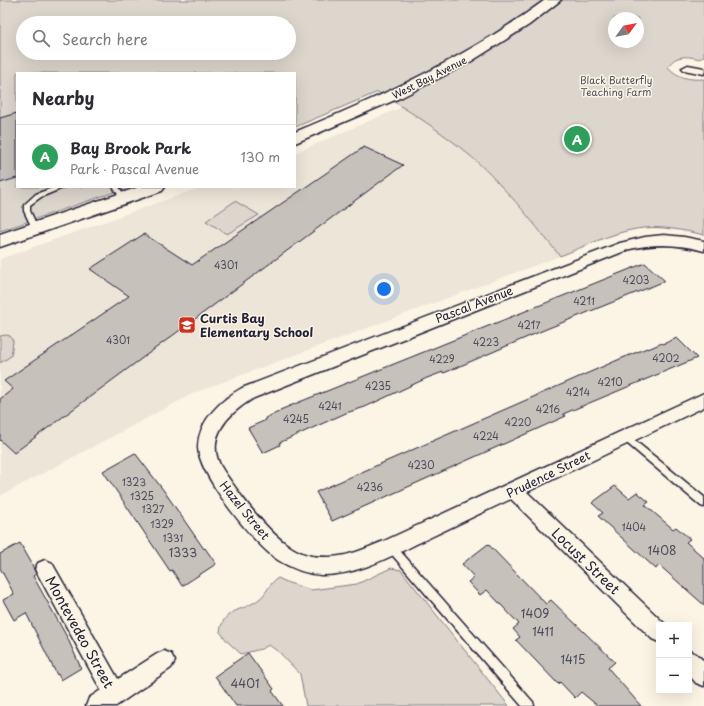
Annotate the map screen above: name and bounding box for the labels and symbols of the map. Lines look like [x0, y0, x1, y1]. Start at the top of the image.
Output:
north arrow [608, 12, 644, 48]
street label: West Bay Avenue [389, 51, 469, 102]
park label: Black Butterfly Teaching Farm [580, 72, 652, 99]
pin: A [564, 124, 590, 154]
house number: 4301 [214, 257, 238, 272]
house number: 4203 [623, 272, 649, 287]
your location [374, 279, 394, 299]
street label: Pascal Avenue [433, 281, 516, 327]
house number: 4211 [573, 293, 595, 308]
place label: Curtis Bay Elementary School [200, 309, 313, 341]
school or university icon: Curtis Bay Elementary School [177, 315, 197, 335]
house number: 4217 [517, 317, 541, 332]
house number: 4301 [106, 332, 130, 347]
house number: 4223 [473, 334, 499, 349]
house number: 4202 [652, 350, 680, 365]
house number: 4229 [429, 351, 455, 366]
house number: 4210 [597, 374, 623, 389]
house number: 4235 [365, 378, 391, 393]
house number: 4214 [566, 384, 591, 399]
house number: 4241 [318, 398, 342, 413]
house number: 4216 [536, 401, 560, 416]
house number: 4245 [283, 411, 309, 426]
house number: 4220 [505, 414, 531, 429]
house number: 4224 [473, 428, 499, 443]
street label: Prudence Street [503, 446, 593, 502]
house number: 4230 [407, 457, 435, 472]
house number: 1323 [122, 474, 146, 489]
street label: Hazel Street [216, 477, 274, 543]
house number: 4236 [357, 479, 383, 494]
house number: 1325 [130, 488, 154, 503]
house number: 1327 [142, 501, 165, 516]
house number: 1329 [150, 516, 174, 531]
house number: 1404 [622, 519, 647, 534]
street label: Locust Street [547, 523, 625, 599]
house number: 1331 [163, 530, 184, 545]
house number: 1408 [648, 541, 676, 559]
house number: 1333 [169, 543, 197, 561]
street label: Montevedeo Street [40, 572, 120, 692]
house number: 1409 [521, 604, 549, 622]
house number: 1411 [532, 622, 554, 640]
house number: 1415 [561, 650, 585, 668]
house number: 4401 [230, 674, 260, 692]

